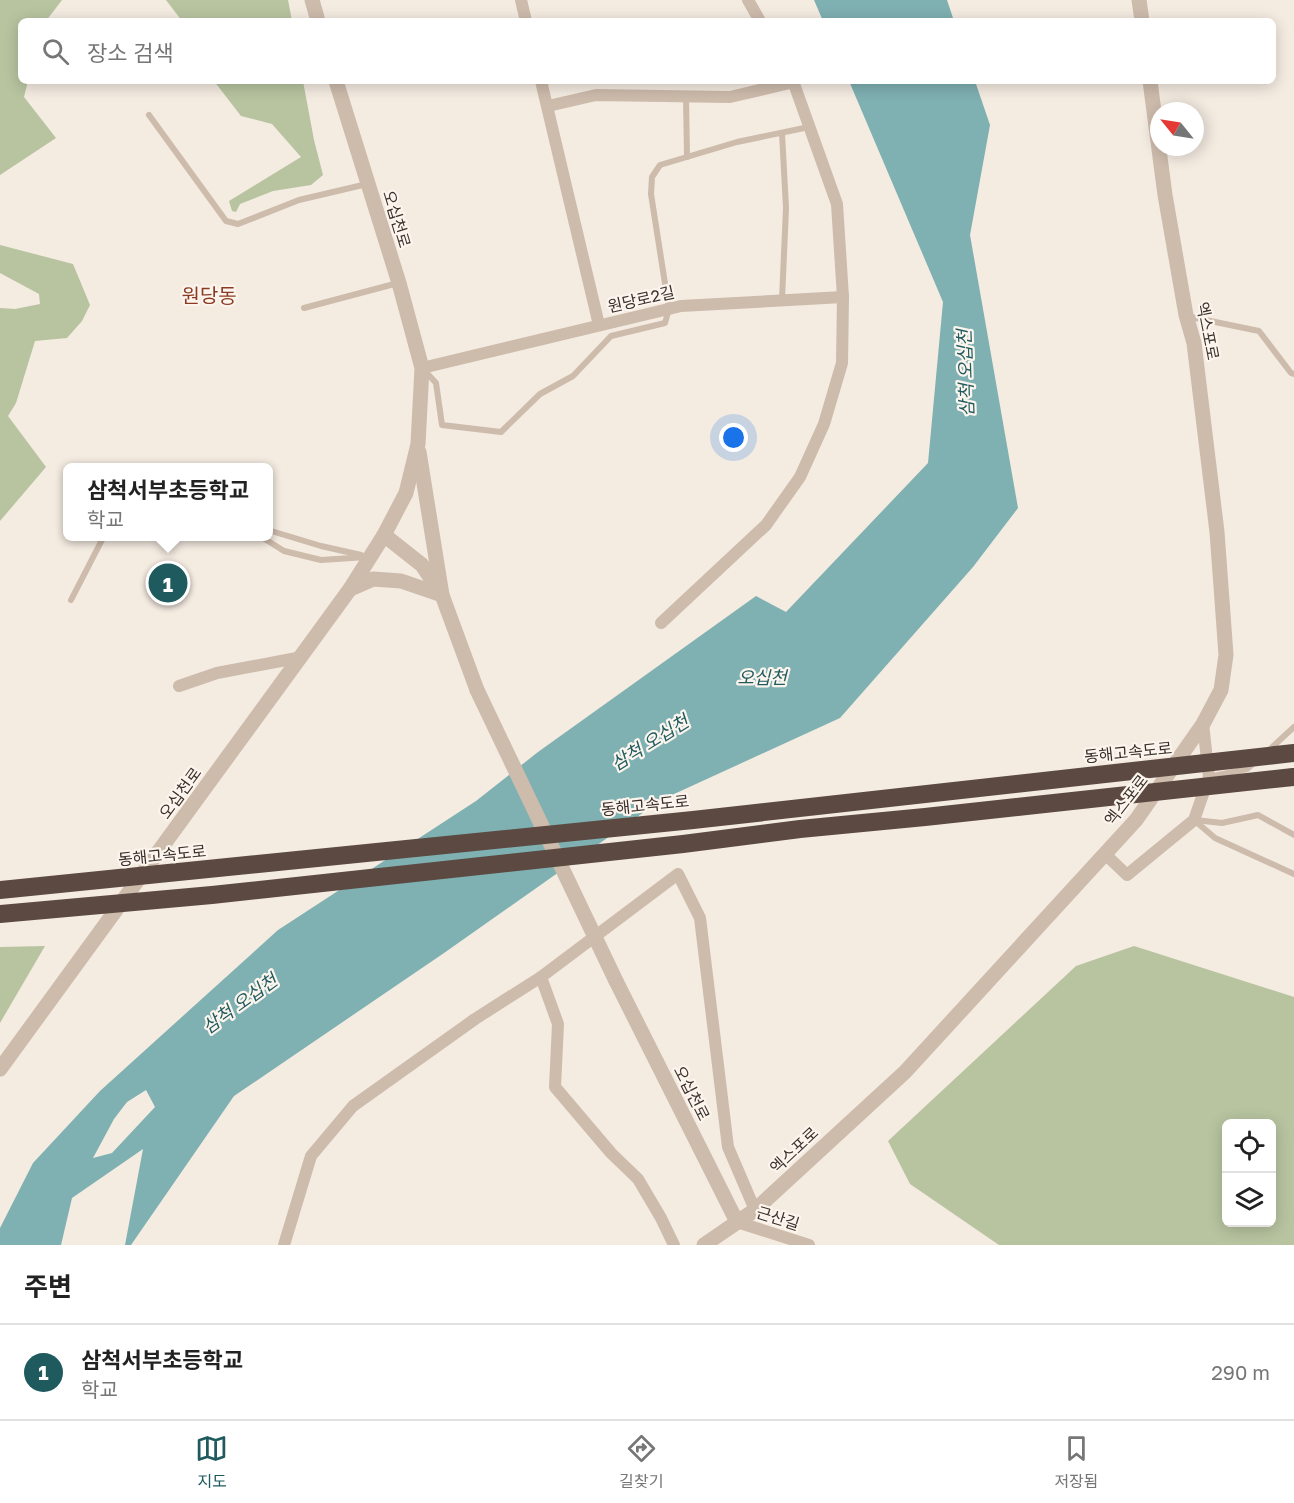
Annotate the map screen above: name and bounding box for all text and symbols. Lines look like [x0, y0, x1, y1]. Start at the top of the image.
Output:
search box [18, 18, 1276, 84]
icon: search [39, 35, 72, 68]
text: 장소 검색 [87, 39, 173, 66]
north arrow [1150, 102, 1204, 156]
street label: 오십천로 [379, 188, 415, 250]
street label: 원당로2길 [606, 282, 676, 316]
district label: 원당동 [181, 283, 237, 307]
street label: 엑스포로 [1193, 300, 1223, 362]
water label: 삼척 오십천 [952, 327, 978, 417]
your location [719, 423, 748, 452]
popup [63, 463, 273, 541]
text: 삼척서부초등학교 [87, 476, 249, 503]
text: 학교 [87, 507, 124, 531]
pin: 1 [148, 560, 188, 606]
water label: 오십천 [737, 666, 789, 688]
water label: 삼척 오십천 [607, 708, 694, 775]
street label: 동해고속도로 [1083, 737, 1173, 767]
street label: 오십천로 [155, 763, 206, 823]
street label: 엑스포로 [1100, 770, 1152, 829]
street label: 동해고속도로 [600, 790, 690, 820]
street label: 동해고속도로 [117, 840, 207, 870]
water label: 삼척 오십천 [198, 967, 283, 1038]
street label: 오십천로 [670, 1062, 714, 1124]
map controls [1222, 1119, 1276, 1227]
button: locate [1222, 1119, 1276, 1173]
street label: 엑스포로 [766, 1122, 823, 1177]
button: layers [1222, 1173, 1276, 1227]
street label: 근산길 [754, 1202, 802, 1234]
text: 주변 [24, 1271, 72, 1302]
text: 삼척서부초등학교 [81, 1346, 243, 1373]
text: 1 [38, 1360, 49, 1384]
text: 290 m [1211, 1360, 1270, 1384]
text: 학교 [81, 1377, 118, 1401]
tab: 지도 [195, 1432, 228, 1492]
tab: 길찾기 [619, 1432, 663, 1492]
tab: 저장됨 [1054, 1432, 1099, 1492]

